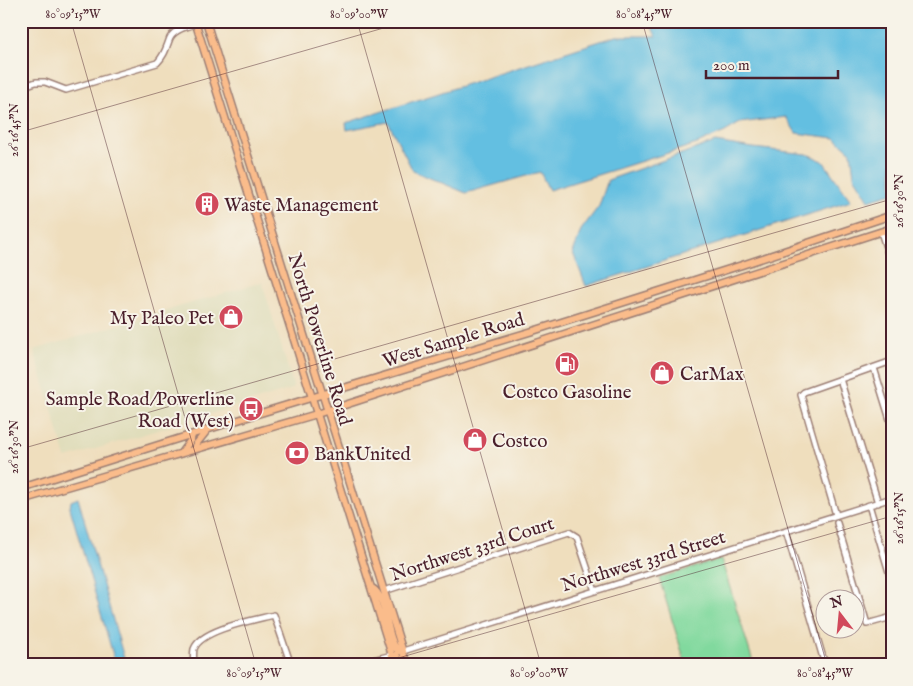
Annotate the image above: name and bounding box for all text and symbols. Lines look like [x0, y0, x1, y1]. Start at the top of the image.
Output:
text: 80°09'15"W [45, 7, 101, 22]
text: 80°09'00"W [330, 7, 389, 22]
text: 80°08'45"W [616, 7, 673, 22]
scale bar [706, 48, 838, 80]
text: 200 m [713, 56, 750, 75]
text: 26°16'45"N [7, 102, 22, 157]
text: 26°16'30"N [892, 173, 907, 228]
building icon: Waste Management [194, 191, 220, 217]
place label: Waste Management [224, 194, 379, 218]
street label: North Powerline Road [281, 251, 357, 429]
shop icon: My Paleo Pet [218, 304, 244, 330]
place label: My Paleo Pet [110, 307, 214, 331]
street label: West Sample Road [380, 308, 528, 374]
fuel station icon: Costco Gasoline [554, 351, 580, 377]
shop icon: CarMax [649, 360, 675, 386]
place label: CarMax [680, 363, 744, 387]
place label: Costco Gasoline [503, 381, 632, 405]
place label: Sample Road/Powerline Road (West) [46, 388, 234, 434]
bus stop icon: Sample Road/Powerline Road (West) [238, 396, 264, 422]
text: 26°16'30"N [7, 419, 22, 474]
shop icon: Costco [462, 427, 488, 453]
place label: Costco [492, 430, 547, 454]
bank icon: BankUnited [284, 440, 310, 466]
place label: BankUnited [314, 443, 411, 467]
text: 26°16'15"N [892, 491, 907, 544]
street label: Northwest 33rd Court [388, 512, 558, 588]
street label: Northwest 33rd Street [559, 525, 729, 598]
north arrow [816, 588, 866, 638]
text: N [827, 592, 845, 613]
text: 80°09'15"W [226, 666, 282, 681]
text: 80°09'00"W [510, 666, 569, 681]
text: 80°08'45"W [797, 666, 854, 681]

